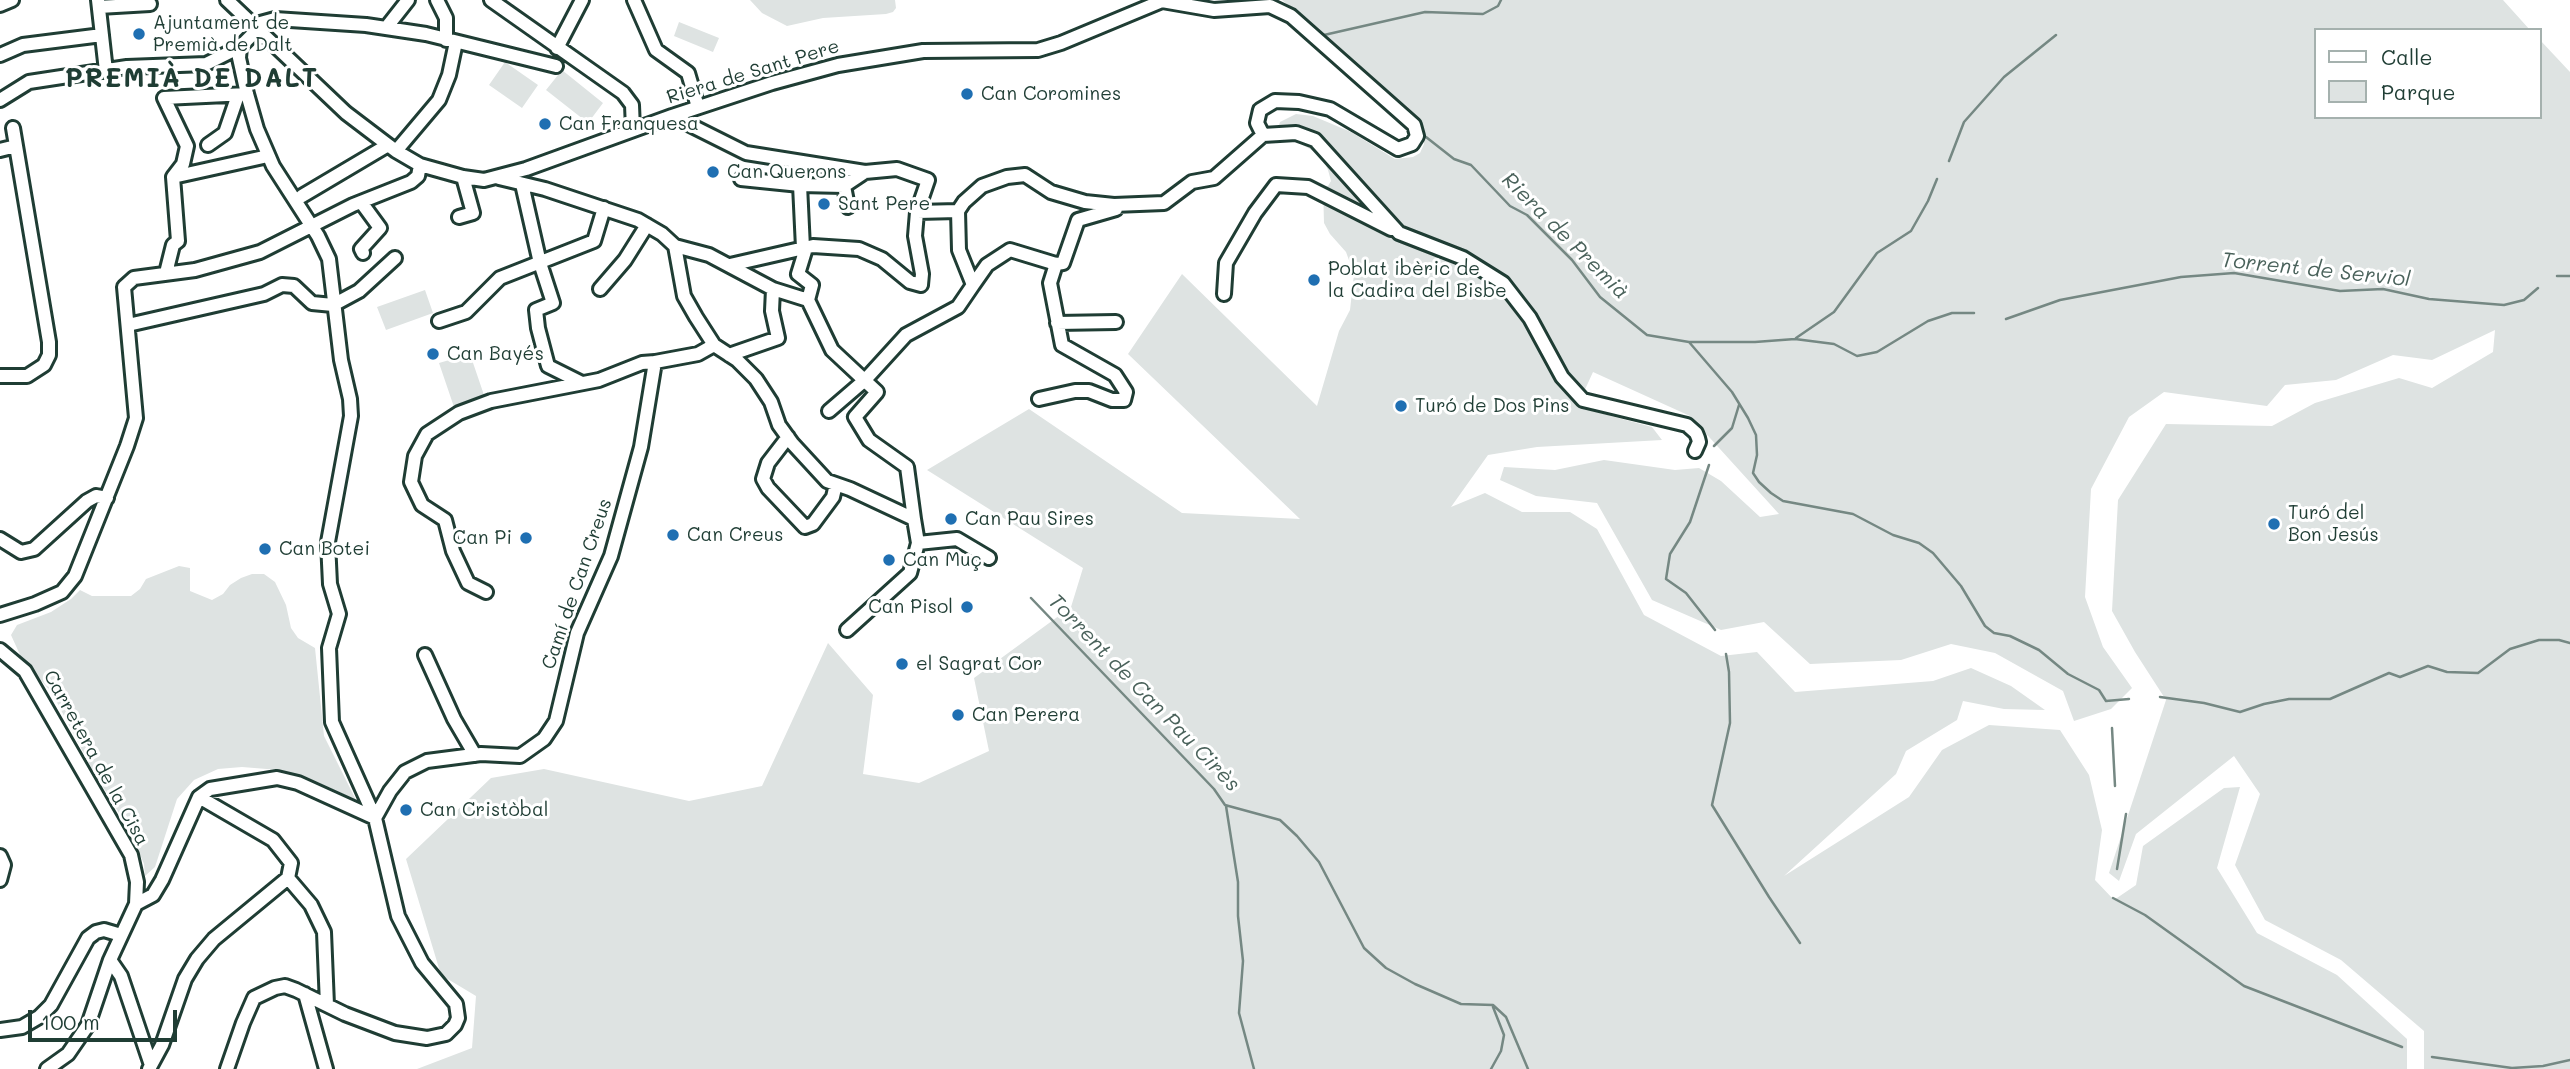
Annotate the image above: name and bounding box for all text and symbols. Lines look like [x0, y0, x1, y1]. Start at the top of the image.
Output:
place label: Ajuntament de Premià de Dalt [153, 12, 293, 56]
marker: Ajuntament de Premià de Dalt [131, 26, 147, 42]
legend [2314, 28, 2542, 119]
street label: Riera de Sant Pere [664, 35, 842, 109]
text: Calle [2381, 43, 2433, 70]
district label: PREMIÀ DE DALT [67, 63, 317, 95]
text: Parque [2381, 78, 2455, 105]
place label: Can Coromines [981, 83, 1121, 105]
marker: Can Coromines [959, 86, 975, 102]
place label: Can Franquesa [559, 113, 699, 135]
marker: Can Franquesa [537, 116, 553, 132]
place label: Can Querons [727, 161, 847, 183]
marker: Can Querons [705, 164, 721, 180]
water label: Riera de Premià [1496, 167, 1634, 305]
place label: Sant Pere [838, 193, 930, 215]
marker: Sant Pere [816, 196, 832, 212]
water label: Torrent de Serviol [2220, 248, 2412, 292]
place label: Poblat ibèric de la Cadira del Bisbe [1328, 258, 1507, 302]
marker: Poblat ibèric de la Cadira del Bisbe [1306, 272, 1322, 288]
place label: Can Bayés [447, 343, 544, 365]
marker: Can Bayés [425, 346, 441, 362]
place label: Turó de Dos Pins [1415, 395, 1570, 417]
marker: Turó de Dos Pins [1393, 398, 1409, 414]
street label: Camí de Can Creus [537, 496, 617, 672]
place label: Turó del Bon Jesús [2288, 502, 2379, 546]
place label: Can Pau Sires [965, 508, 1094, 530]
marker: Can Pau Sires [943, 511, 959, 527]
marker: Turó del Bon Jesús [2266, 516, 2282, 532]
place label: Can Creus [687, 524, 784, 546]
place label: Can Pi [453, 527, 512, 549]
marker: Can Creus [665, 527, 681, 543]
marker: Can Pi [518, 530, 534, 546]
place label: Can Botei [279, 538, 370, 560]
marker: Can Botei [257, 541, 273, 557]
place label: Can Muç [903, 549, 982, 571]
marker: Can Muç [881, 552, 897, 568]
water label: Torrent de Can Pau Cirès [1043, 589, 1245, 797]
place label: Can Pisol [868, 596, 953, 618]
marker: Can Pisol [959, 599, 975, 615]
place label: el Sagrat Cor [916, 653, 1042, 675]
marker: el Sagrat Cor [894, 656, 910, 672]
street label: Carretera de la Cisa [38, 666, 154, 850]
place label: Can Perera [972, 704, 1080, 726]
marker: Can Perera [950, 707, 966, 723]
place label: Can Cristòbal [420, 799, 548, 821]
marker: Can Cristòbal [398, 802, 414, 818]
scale bar [32, 996, 180, 1040]
text: 100 m [41, 1008, 100, 1035]

